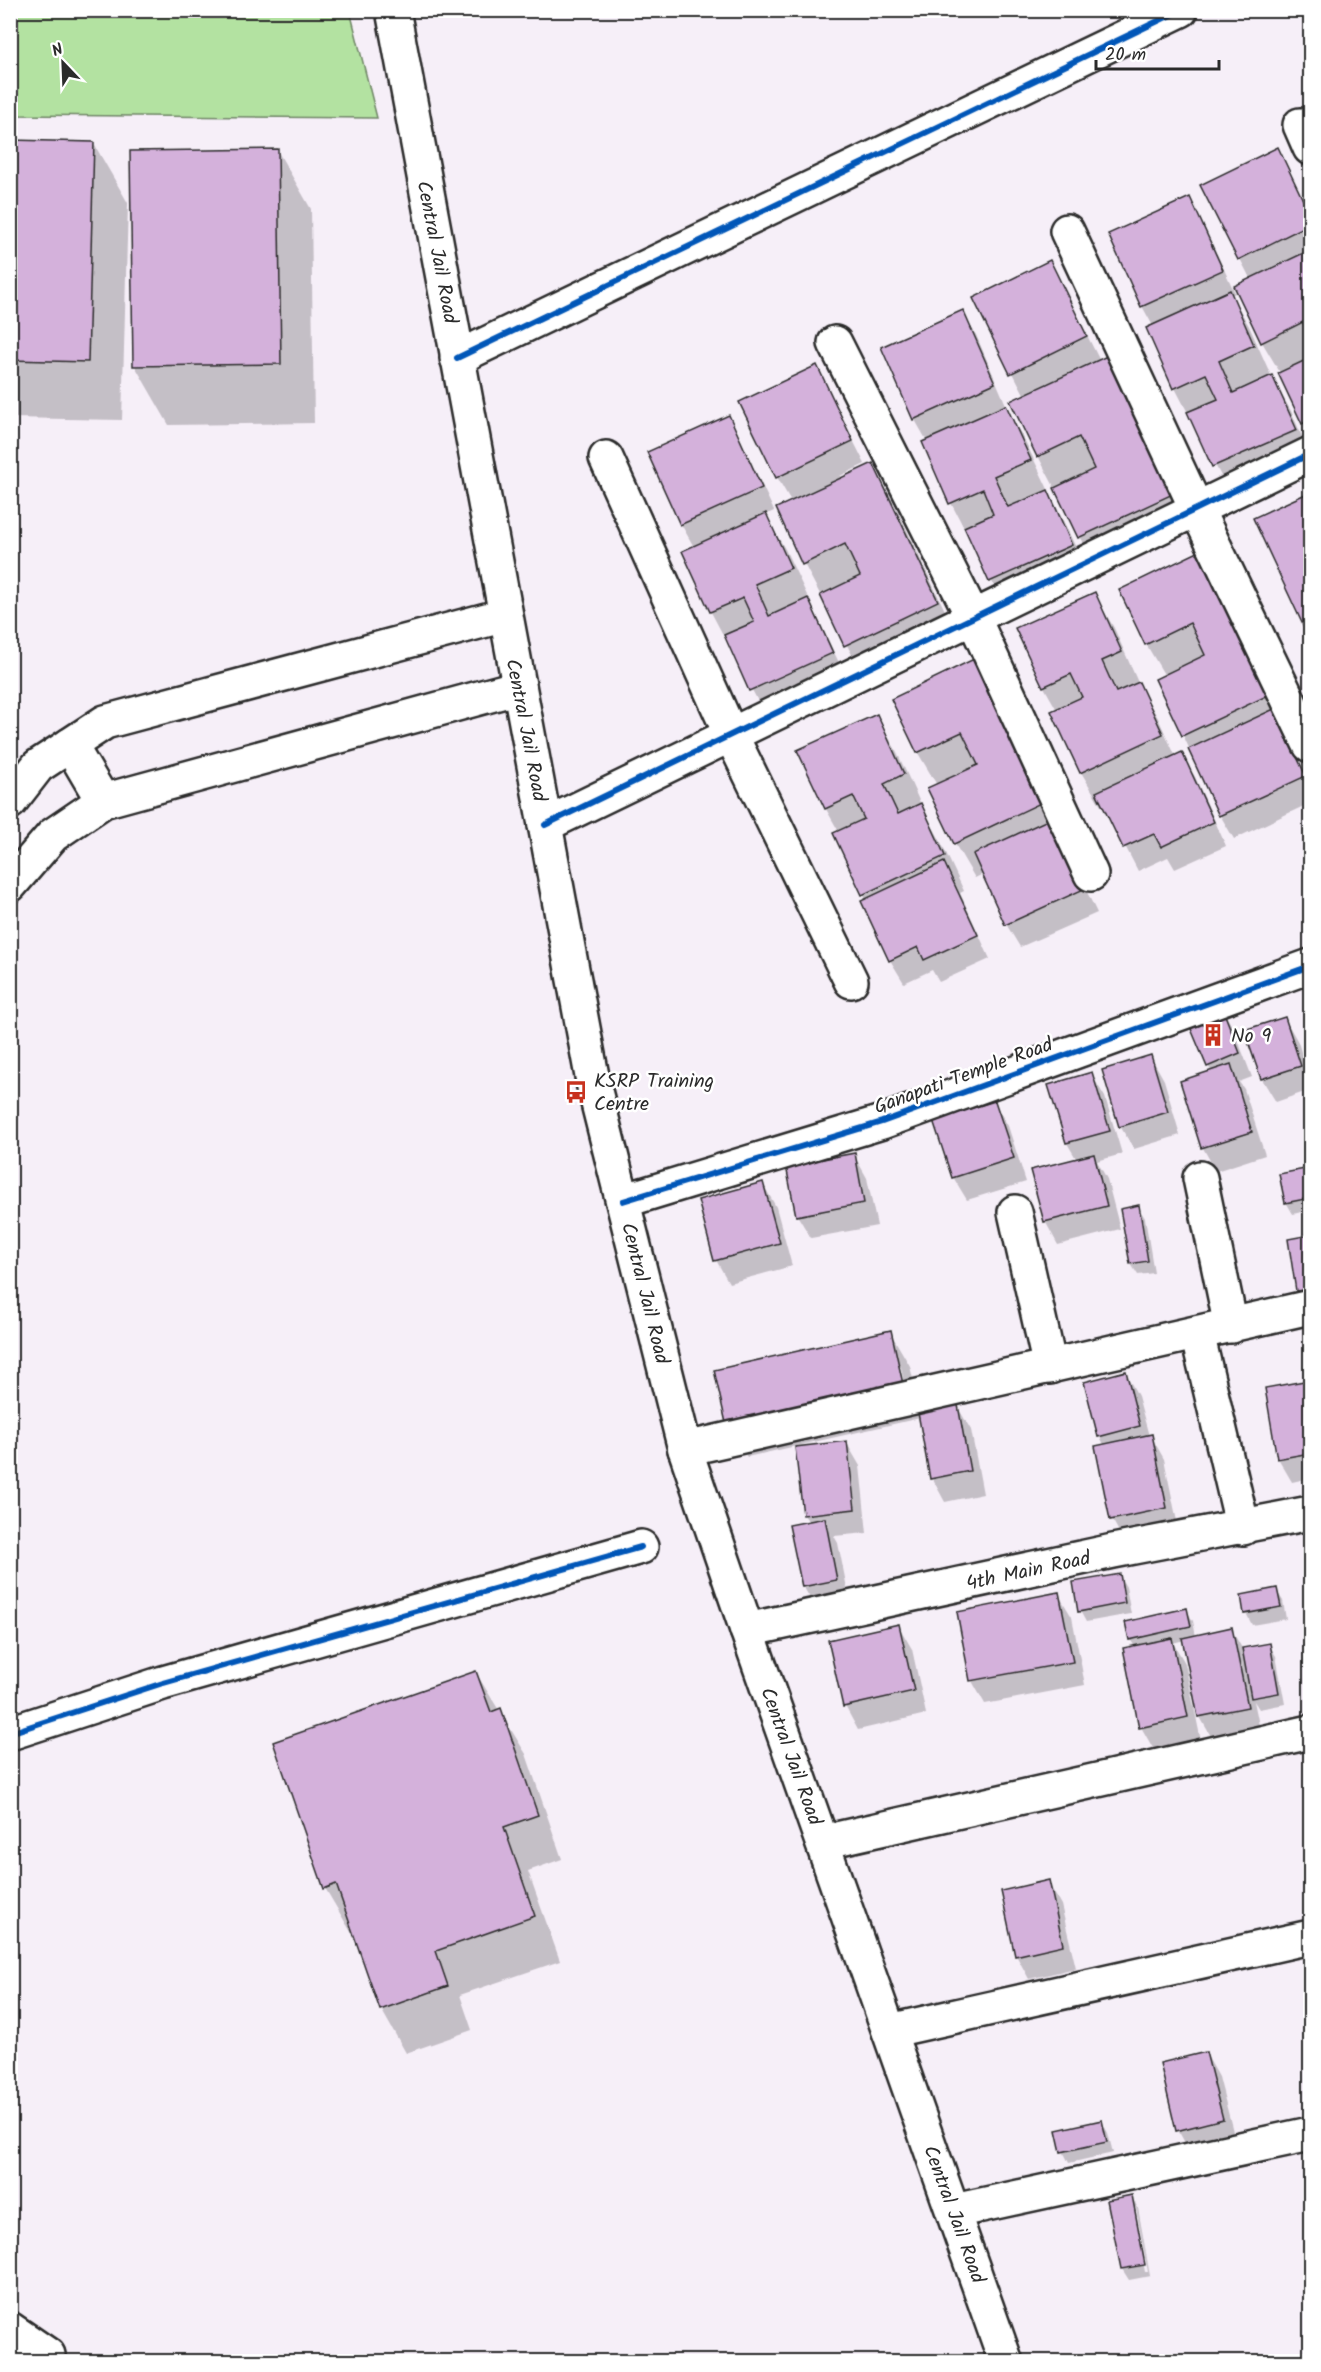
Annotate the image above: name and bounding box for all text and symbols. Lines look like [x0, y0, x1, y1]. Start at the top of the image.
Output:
north arrow [33, 33, 93, 93]
scale bar [1096, 33, 1219, 71]
text: N [48, 37, 67, 64]
text: 20 m [1105, 41, 1146, 70]
street label: Central Jail Road [407, 178, 466, 328]
street label: Central Jail Road [496, 656, 555, 806]
place label: No 9 [1231, 1021, 1272, 1053]
building icon: No 9 [1200, 1022, 1226, 1048]
street label: Ganapati Temple Road [870, 1029, 1059, 1124]
place label: KSRP Training Centre [594, 1066, 714, 1121]
bus stop icon: KSRP Training Centre [563, 1079, 589, 1105]
street label: Central Jail Road [611, 1219, 677, 1369]
street label: 4th Main Road [963, 1543, 1094, 1601]
street label: Central Jail Road [750, 1683, 830, 1831]
street label: Central Jail Road [913, 2141, 993, 2289]

